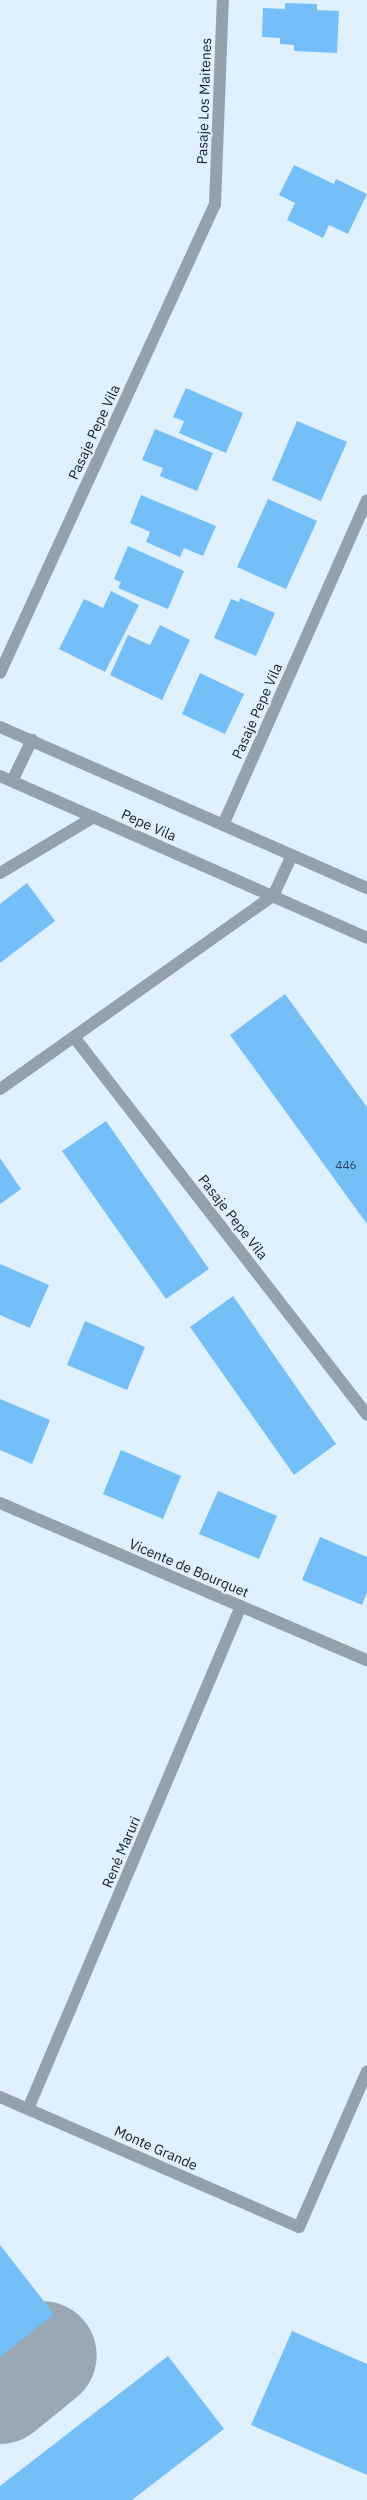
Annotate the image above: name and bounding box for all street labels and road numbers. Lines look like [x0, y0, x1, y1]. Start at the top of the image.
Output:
street label: Pasaje Los Maitenes [193, 37, 215, 165]
street label: Pasaje Pepe Vila [65, 382, 123, 482]
street label: Pasaje Pepe Vila [228, 661, 286, 761]
street label: Pepe Vila [119, 805, 179, 845]
street label: Pasaje Pepe Vila [195, 1171, 271, 1263]
street label: Vicente de Bourquet [127, 1535, 251, 1601]
street label: René Maruri [98, 1814, 144, 1890]
street label: Monte Grande [112, 2122, 200, 2174]

